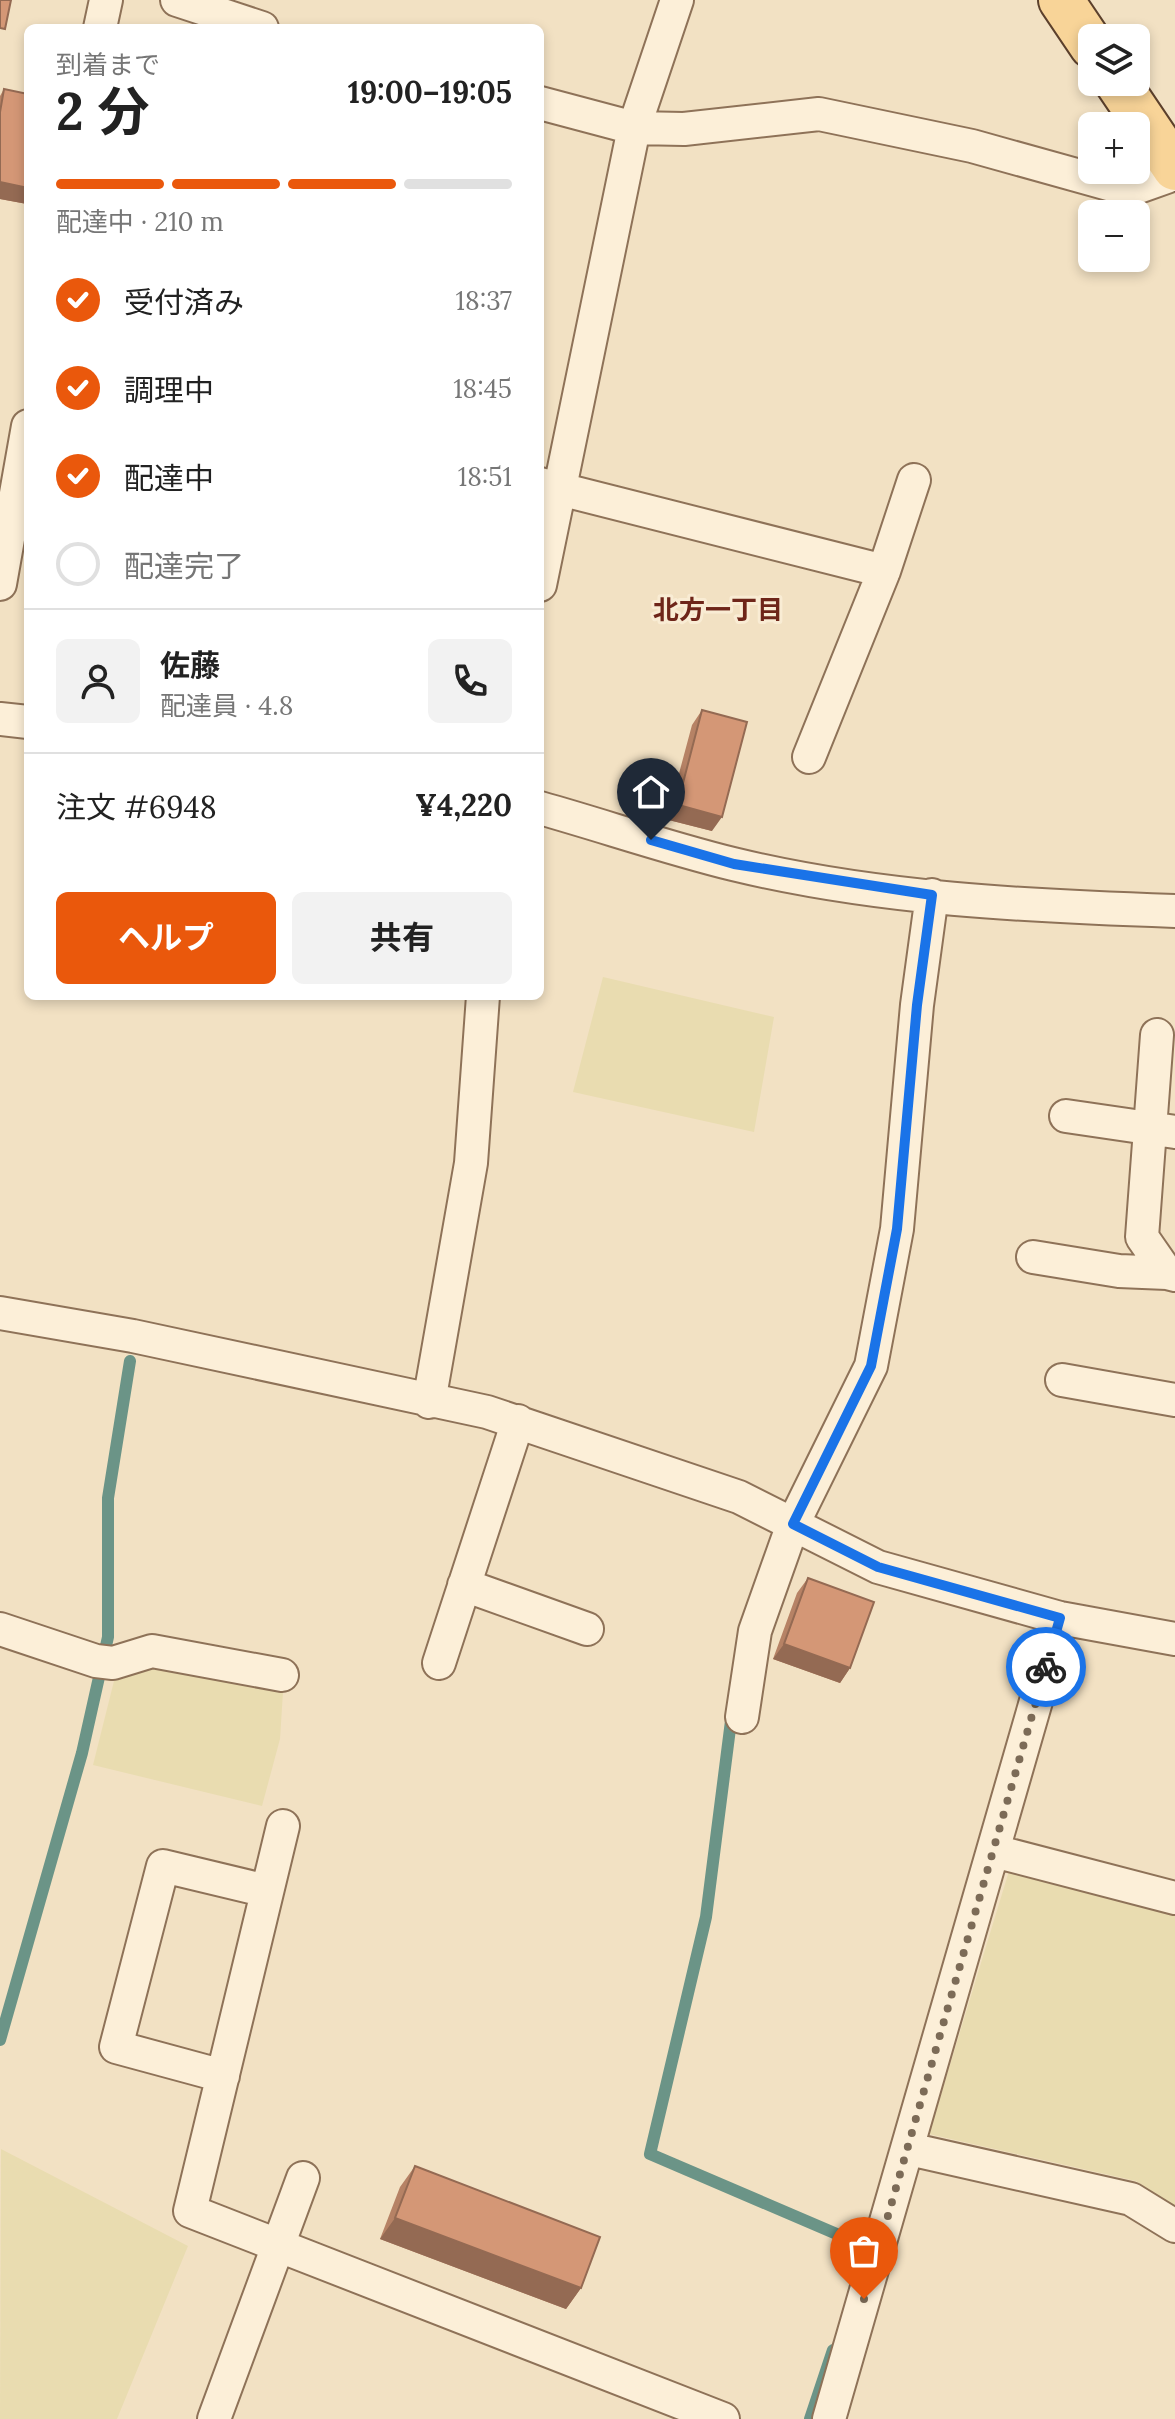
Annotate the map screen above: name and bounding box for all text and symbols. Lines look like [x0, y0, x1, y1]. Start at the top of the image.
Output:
map controls [1078, 24, 1150, 272]
button: layers [1078, 24, 1150, 96]
text: 到着まで [56, 48, 160, 81]
text: 19:00–19:05 [348, 73, 512, 111]
text: 2 分 [56, 78, 149, 144]
button: + [1078, 112, 1150, 184]
button: − [1078, 200, 1150, 272]
text: 配達中 · 210 m [56, 205, 224, 238]
icon: check [56, 278, 100, 322]
text: 受付済み [124, 283, 244, 321]
text: 18:37 [456, 284, 512, 317]
icon: check [56, 366, 100, 410]
text: 調理中 [124, 371, 214, 409]
text: 18:45 [453, 372, 512, 405]
icon: check [56, 454, 100, 498]
text: 配達中 [124, 459, 214, 497]
text: 18:51 [458, 460, 512, 493]
text: 配達完了 [124, 547, 244, 585]
district label: 北方一丁目 [653, 593, 783, 626]
button: person [56, 639, 140, 723]
button: phone [428, 639, 512, 723]
text: 佐藤 [160, 646, 220, 684]
text: 配達員 · 4.8 [160, 689, 293, 722]
pin [617, 758, 685, 840]
icon: home [629, 770, 673, 814]
text: ¥4,220 [415, 786, 512, 824]
text: 注文 #6948 [56, 788, 217, 826]
button: ヘルプ [56, 892, 276, 984]
button: 共有 [292, 892, 512, 984]
courier [1006, 1627, 1086, 1707]
icon: bike [1024, 1645, 1068, 1689]
pin [830, 2217, 898, 2299]
icon: bag [842, 2229, 886, 2273]

